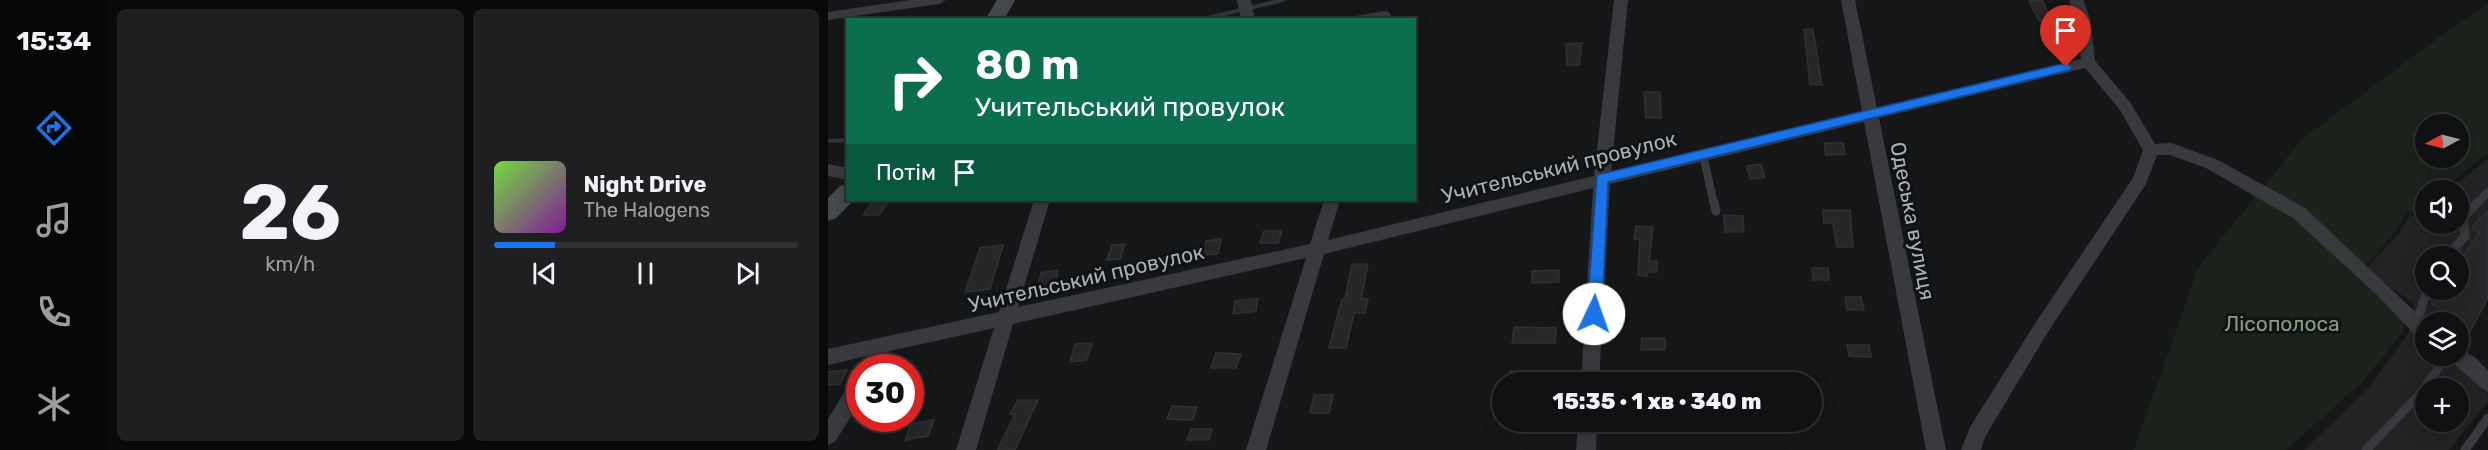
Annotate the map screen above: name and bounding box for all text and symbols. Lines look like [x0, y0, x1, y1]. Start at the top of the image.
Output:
pin [2040, 5, 2091, 67]
icon: arrive [2049, 14, 2082, 47]
text: 15:34 [17, 25, 91, 57]
text: 80 m [975, 40, 1079, 90]
icon: right [876, 42, 954, 120]
text: Учительський провулок [975, 91, 1285, 123]
icon: directions [33, 107, 75, 149]
north arrow [2415, 114, 2469, 168]
map controls [2415, 114, 2469, 432]
street label: Учительський провулок [1439, 126, 1679, 208]
street label: Одеська вулиця [1885, 140, 1941, 302]
icon: arrive [948, 156, 981, 189]
text: Потім [876, 159, 936, 186]
text: 26 [240, 166, 341, 259]
text: Night Drive [584, 171, 706, 198]
button: sound [2415, 180, 2469, 234]
text: The Halogens [584, 198, 710, 222]
icon: music [33, 199, 75, 241]
street label: Учительський провулок [966, 239, 1206, 317]
button: search [2415, 246, 2469, 300]
text: km/h [265, 252, 315, 276]
icon: previous [528, 257, 561, 290]
icon: pause [629, 257, 662, 290]
icon: next [731, 257, 764, 290]
position arrow [1562, 282, 1626, 346]
icon: phone [33, 291, 75, 333]
park label: Лісополоса [2224, 311, 2340, 336]
button: layers [2415, 312, 2469, 366]
speed limit sign: 30 [846, 354, 924, 432]
button: + [2415, 378, 2469, 432]
icon: climate [33, 383, 75, 425]
text: 15:35 · 1 хв · 340 m [1553, 388, 1761, 415]

